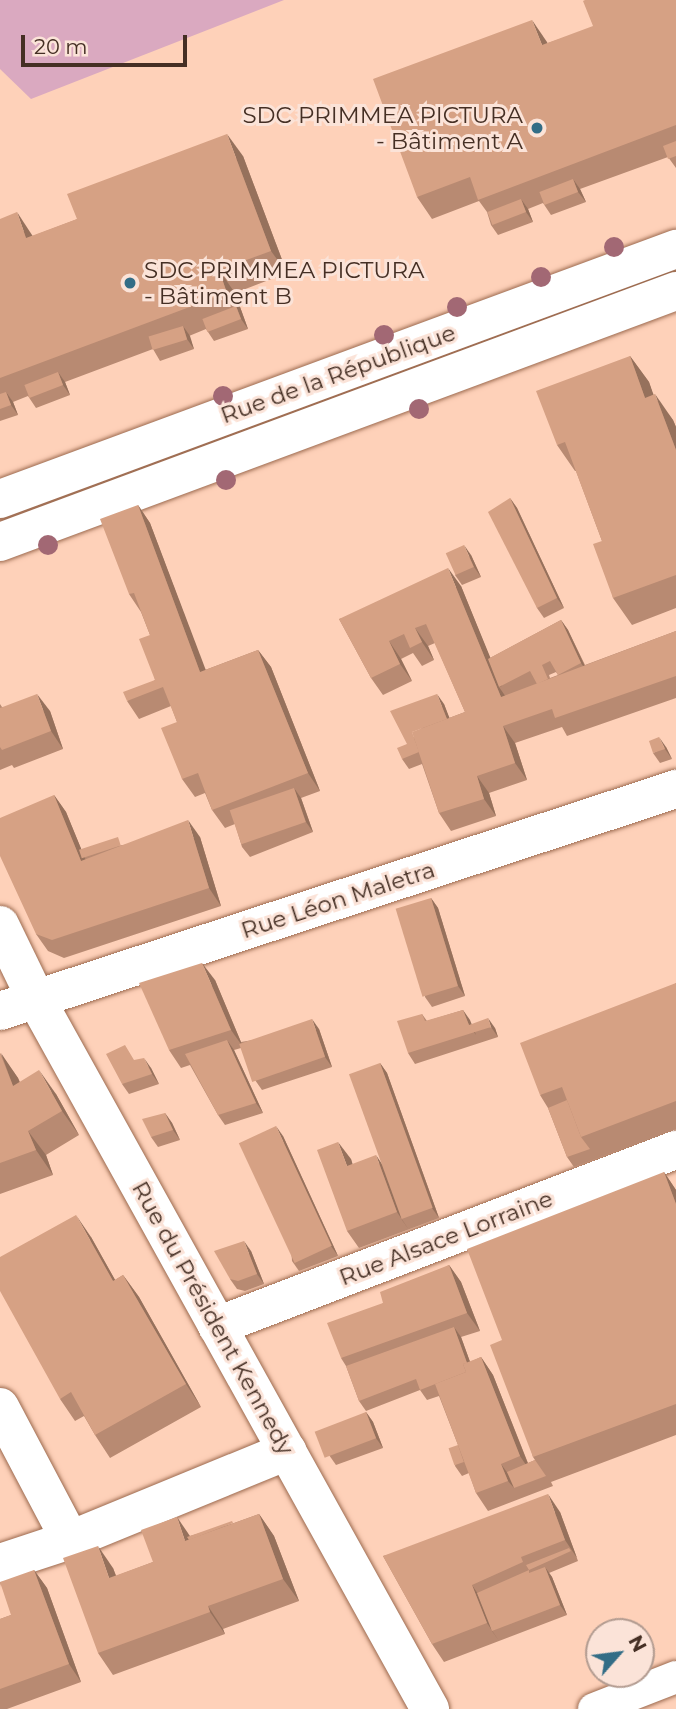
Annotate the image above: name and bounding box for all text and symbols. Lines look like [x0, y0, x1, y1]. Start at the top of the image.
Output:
scale bar [24, 21, 191, 65]
text: 20 m [34, 34, 88, 59]
place label: SDC PRIMMEA PICTURA - Bâtiment A [242, 101, 523, 155]
marker: SDC PRIMMEA PICTURA - Bâtiment A [529, 120, 545, 136]
place label: SDC PRIMMEA PICTURA - Bâtiment B [144, 256, 425, 310]
marker: SDC PRIMMEA PICTURA - Bâtiment B [122, 275, 138, 291]
street label: Rue de la République [217, 319, 459, 429]
street label: Rue Léon Maletra [238, 856, 438, 944]
street label: Rue du Président Kennedy [126, 1176, 300, 1460]
street label: Rue Alsace Lorraine [335, 1185, 557, 1291]
north arrow [585, 1618, 655, 1688]
text: N [623, 1632, 651, 1656]

